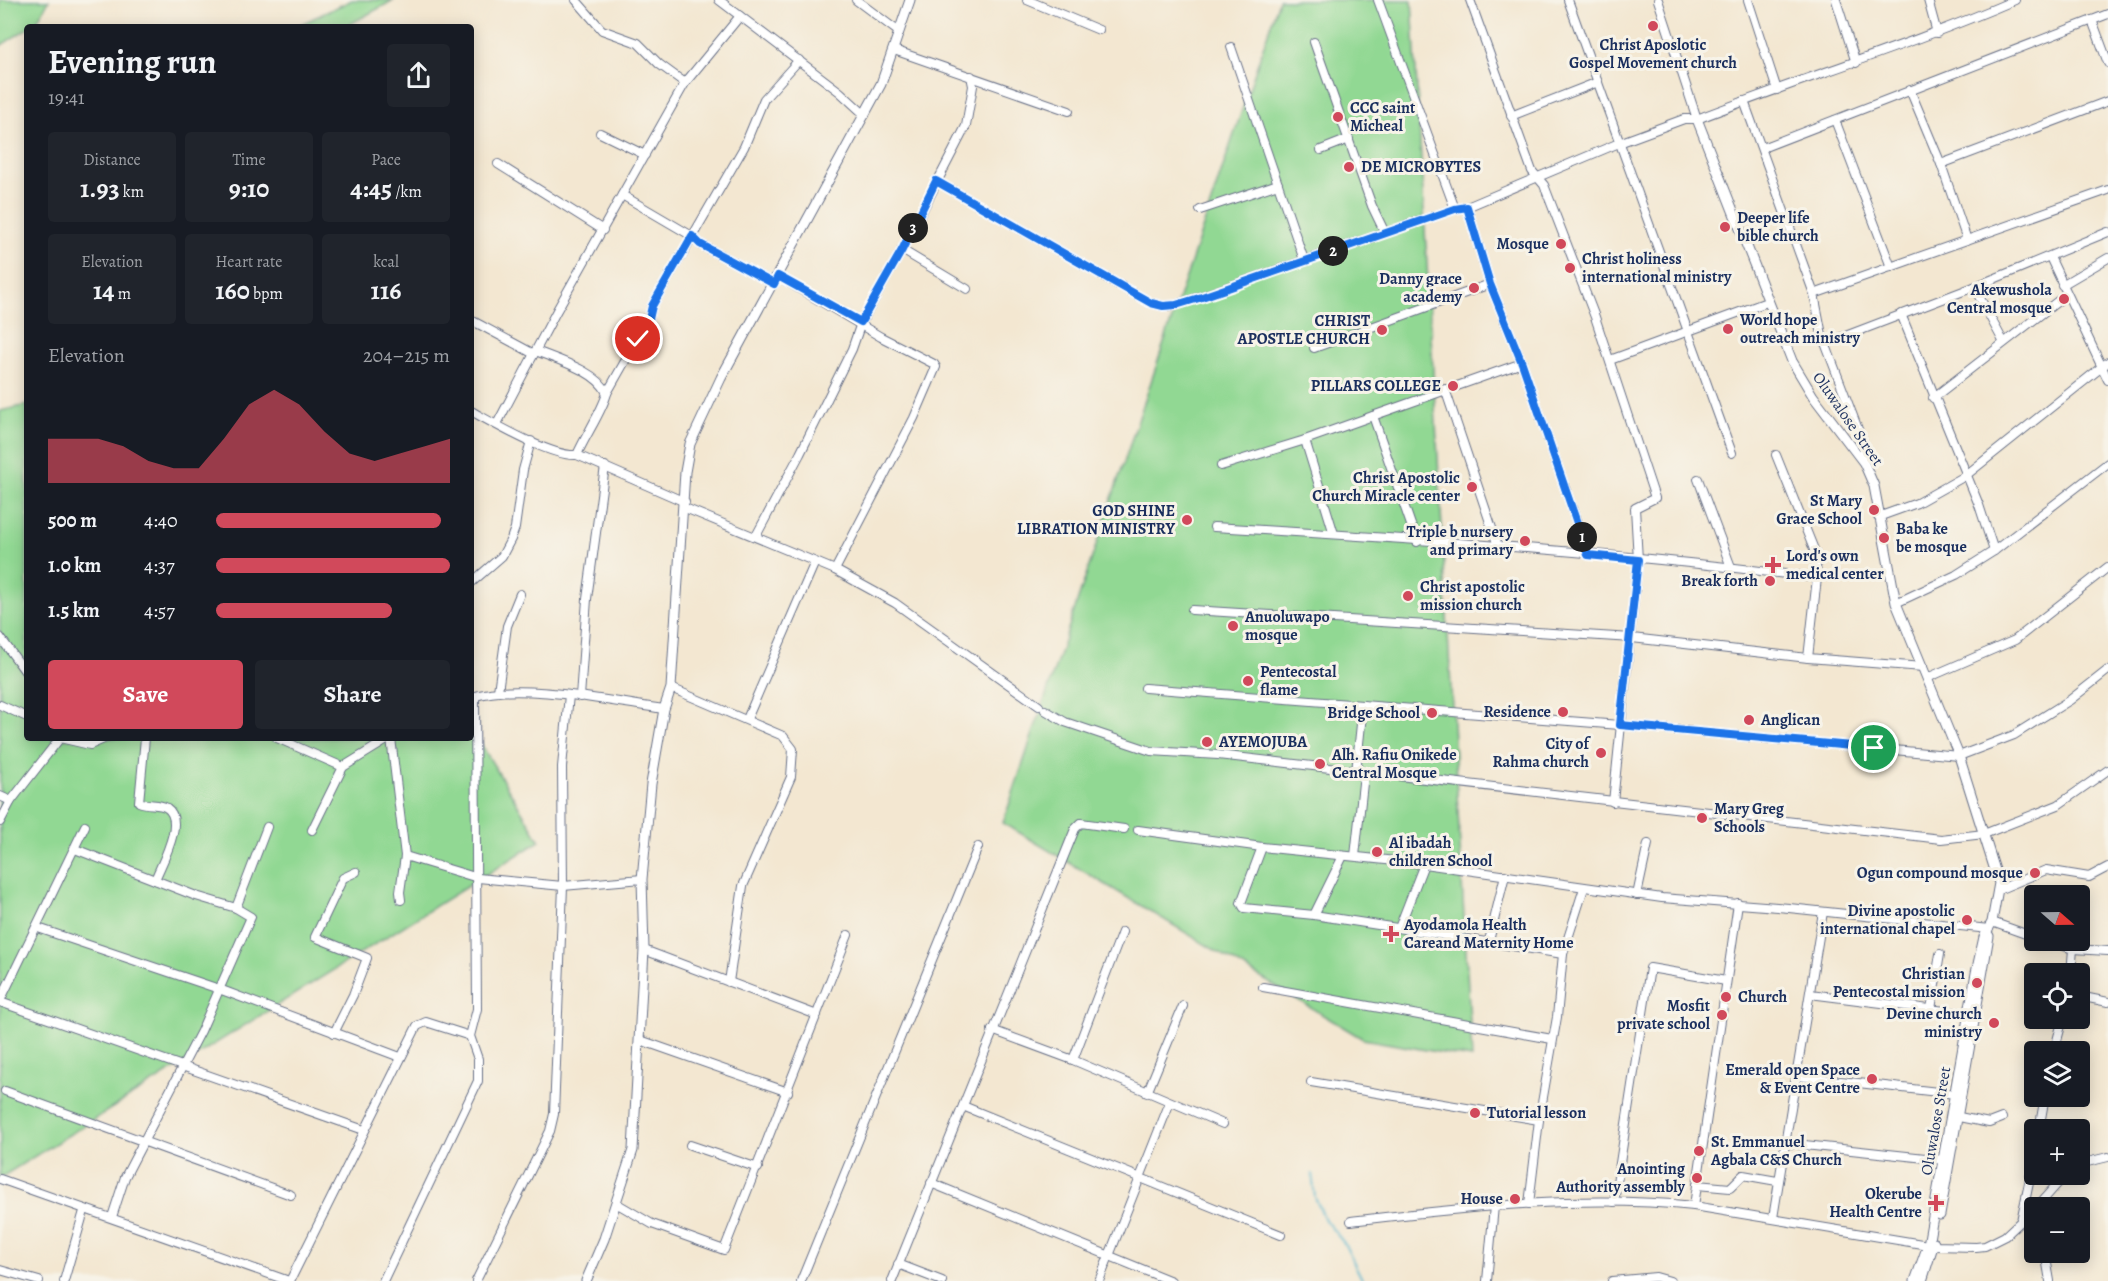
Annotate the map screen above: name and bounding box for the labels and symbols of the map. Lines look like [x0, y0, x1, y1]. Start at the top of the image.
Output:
marker: Christ Aposlotic Gospel Movement church [1646, 19, 1660, 33]
place label: Christ Aposlotic Gospel Movement church [1569, 34, 1737, 74]
place label: CCC saint Micheal [1350, 97, 1416, 137]
marker: CCC saint Micheal [1331, 110, 1345, 124]
place label: DE MICROBYTES [1361, 156, 1481, 178]
marker: DE MICROBYTES [1342, 160, 1356, 174]
place label: Deeper life bible church [1736, 207, 1819, 247]
pin: 3 [898, 213, 928, 243]
marker: Deeper life bible church [1718, 220, 1732, 234]
place label: Mosque [1497, 233, 1549, 255]
pin: 2 [1318, 236, 1348, 266]
marker: Mosque [1554, 237, 1568, 251]
place label: Christ holiness international ministry [1582, 248, 1732, 288]
marker: Christ holiness international ministry [1563, 261, 1577, 275]
place label: Danny grace academy [1379, 268, 1463, 308]
place label: Akewushola Central mosque [1947, 279, 2052, 319]
marker: Danny grace academy [1467, 281, 1481, 295]
marker: Akewushola Central mosque [2057, 292, 2071, 306]
place label: World hope outreach ministry [1739, 309, 1861, 349]
place label: CHRIST APOSTLE CHURCH [1236, 310, 1370, 350]
pin [612, 313, 663, 364]
marker: World hope outreach ministry [1721, 322, 1735, 336]
marker: CHRIST APOSTLE CHURCH [1375, 323, 1389, 337]
street label: Oluwalose Street [1807, 368, 1889, 470]
place label: PILLARS COLLEGE [1311, 375, 1441, 397]
marker: PILLARS COLLEGE [1446, 379, 1460, 393]
place label: Christ Apostolic Church Miracle center [1312, 467, 1460, 507]
marker: Christ Apostolic Church Miracle center [1465, 480, 1479, 494]
place label: St Mary Grace School [1776, 490, 1863, 530]
place label: GOD SHINE LIBRATION MINISTRY [1017, 500, 1175, 540]
marker: St Mary Grace School [1867, 503, 1881, 517]
marker: GOD SHINE LIBRATION MINISTRY [1180, 513, 1194, 527]
place label: Baba ke be mosque [1895, 518, 1967, 558]
place label: Triple b nursery and primary [1406, 521, 1514, 561]
pin: 1 [1567, 522, 1597, 552]
marker: Baba ke be mosque [1877, 531, 1891, 545]
marker: Triple b nursery and primary [1518, 534, 1532, 548]
place label: Lord's own medical center [1786, 545, 1884, 585]
marker: Lord's own medical center [1764, 556, 1782, 574]
place label: Break forth [1681, 570, 1758, 592]
marker: Break forth [1763, 574, 1777, 588]
place label: Christ apostolic mission church [1420, 576, 1525, 616]
marker: Christ apostolic mission church [1401, 589, 1415, 603]
place label: Anuoluwapo mosque [1244, 606, 1330, 646]
marker: Anuoluwapo mosque [1226, 619, 1240, 633]
place label: Pentecostal flame [1260, 661, 1337, 701]
marker: Pentecostal flame [1241, 674, 1255, 688]
place label: Residence [1484, 701, 1551, 723]
place label: Bridge School [1327, 702, 1421, 724]
marker: Residence [1556, 705, 1570, 719]
marker: Bridge School [1425, 706, 1439, 720]
place label: Anglican [1760, 709, 1820, 731]
marker: Anglican [1742, 713, 1756, 727]
pin [1848, 722, 1899, 773]
place label: AYEMOJUBA [1218, 731, 1308, 753]
place label: City of Rahma church [1492, 733, 1592, 773]
marker: AYEMOJUBA [1200, 735, 1214, 749]
place label: Alh. Rafiu Onikede Central Mosque [1331, 744, 1457, 784]
marker: City of Rahma church [1594, 746, 1608, 760]
marker: Alh. Rafiu Onikede Central Mosque [1313, 757, 1327, 771]
place label: Mary Greg Schools [1714, 798, 1785, 838]
marker: Mary Greg Schools [1695, 811, 1709, 825]
place label: Al ibadah children School [1388, 832, 1493, 872]
marker: Al ibadah children School [1370, 845, 1384, 859]
place label: Ogun compound mosque [1857, 862, 2023, 884]
marker: Ogun compound mosque [2028, 866, 2042, 880]
north arrow [2024, 885, 2090, 951]
place label: Divine apostolic international chapel [1820, 900, 1956, 940]
marker: Divine apostolic international chapel [1960, 913, 1974, 927]
place label: Ayodamola Health Careand Maternity Home [1403, 914, 1574, 954]
marker: Ayodamola Health Careand Maternity Home [1382, 925, 1400, 943]
place label: Christian Pentecostal mission [1833, 963, 1965, 1003]
marker: Christian Pentecostal mission [1970, 976, 1984, 990]
place label: Church [1738, 986, 1788, 1008]
marker: Church [1719, 990, 1733, 1004]
place label: Mosfit private school [1617, 995, 1711, 1035]
place label: Devine church ministry [1886, 1003, 1983, 1043]
marker: Mosfit private school [1715, 1008, 1729, 1022]
marker: Devine church ministry [1987, 1016, 2001, 1030]
place label: Emerald open Space & Event Centre [1725, 1059, 1860, 1099]
street label: Oluwalose Street [1916, 1065, 1956, 1177]
marker: Emerald open Space & Event Centre [1865, 1072, 1879, 1086]
place label: Tutorial lesson [1487, 1102, 1586, 1124]
marker: Tutorial lesson [1468, 1106, 1482, 1120]
place label: St. Emmanuel Agbala C&S Church [1710, 1131, 1842, 1171]
marker: St. Emmanuel Agbala C&S Church [1692, 1144, 1706, 1158]
place label: Anointing Authority assembly [1555, 1158, 1686, 1198]
marker: Anointing Authority assembly [1690, 1171, 1704, 1185]
place label: Okerube Health Centre [1829, 1183, 1922, 1223]
place label: House [1460, 1188, 1503, 1210]
marker: House [1508, 1192, 1522, 1206]
marker: Okerube Health Centre [1927, 1194, 1945, 1212]

